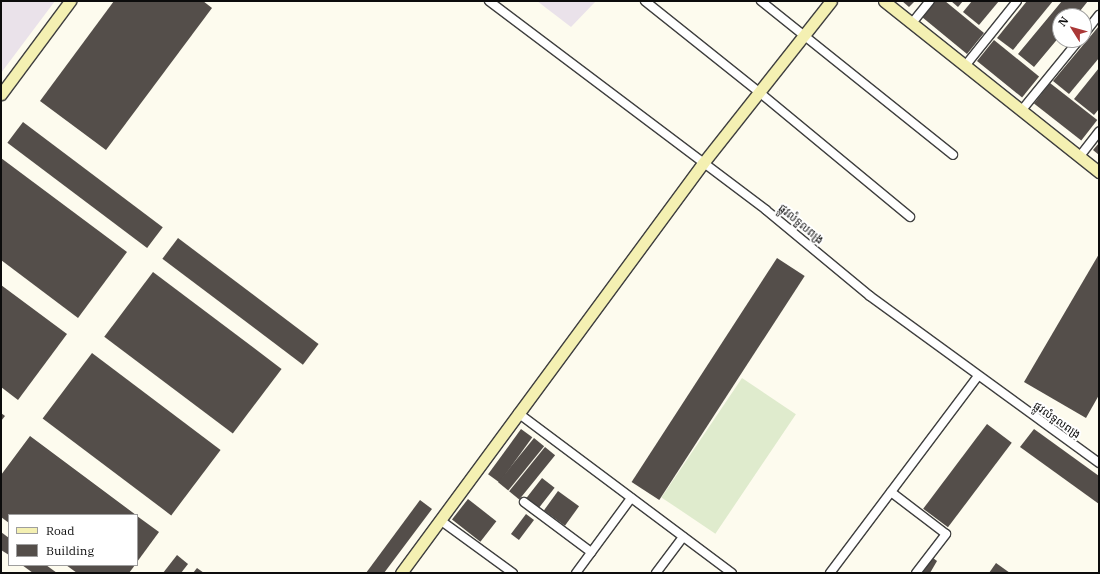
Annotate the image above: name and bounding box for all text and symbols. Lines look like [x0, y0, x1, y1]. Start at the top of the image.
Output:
north arrow [1052, 8, 1092, 48]
text: N [1055, 14, 1071, 29]
street label: ផ្លូវលំទួលពង្រ [776, 201, 826, 247]
street label: ផ្លូវលំទួលពង្រ [1031, 399, 1083, 441]
legend [8, 514, 138, 566]
text: Road [46, 523, 75, 538]
text: Building [46, 543, 94, 558]

